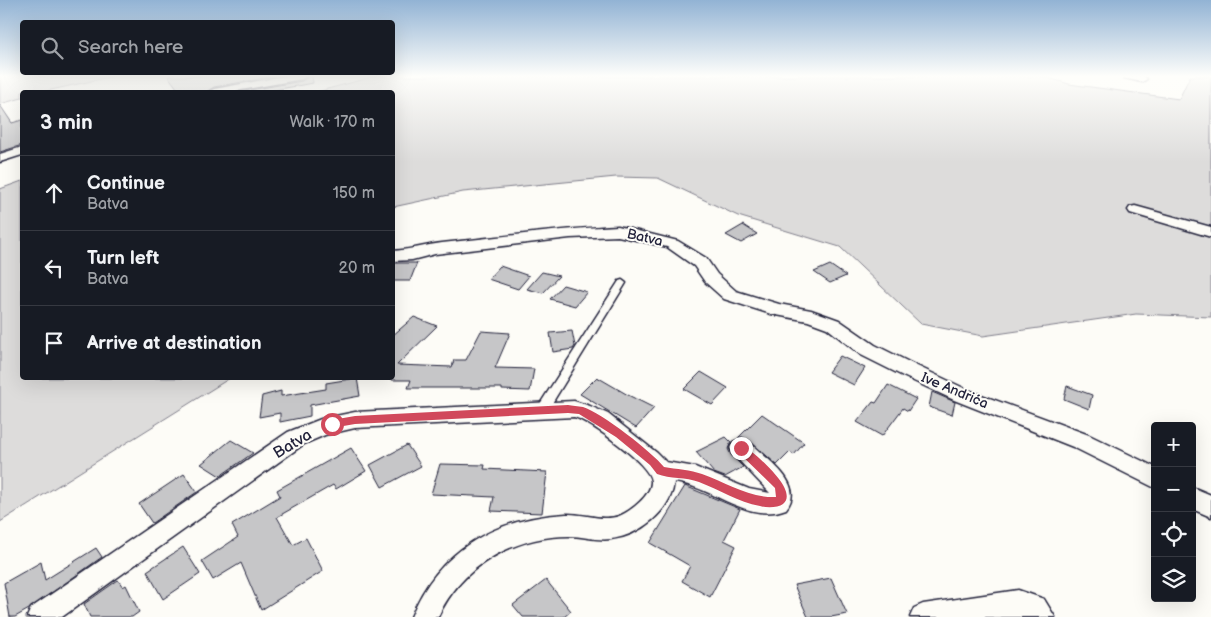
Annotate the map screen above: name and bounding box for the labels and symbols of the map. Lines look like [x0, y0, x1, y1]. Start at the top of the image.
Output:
street label: Batva [625, 225, 665, 250]
street label: Ive Andrića [919, 369, 991, 412]
route start [321, 413, 344, 436]
street label: Batva [270, 425, 315, 463]
route end [730, 437, 753, 460]

